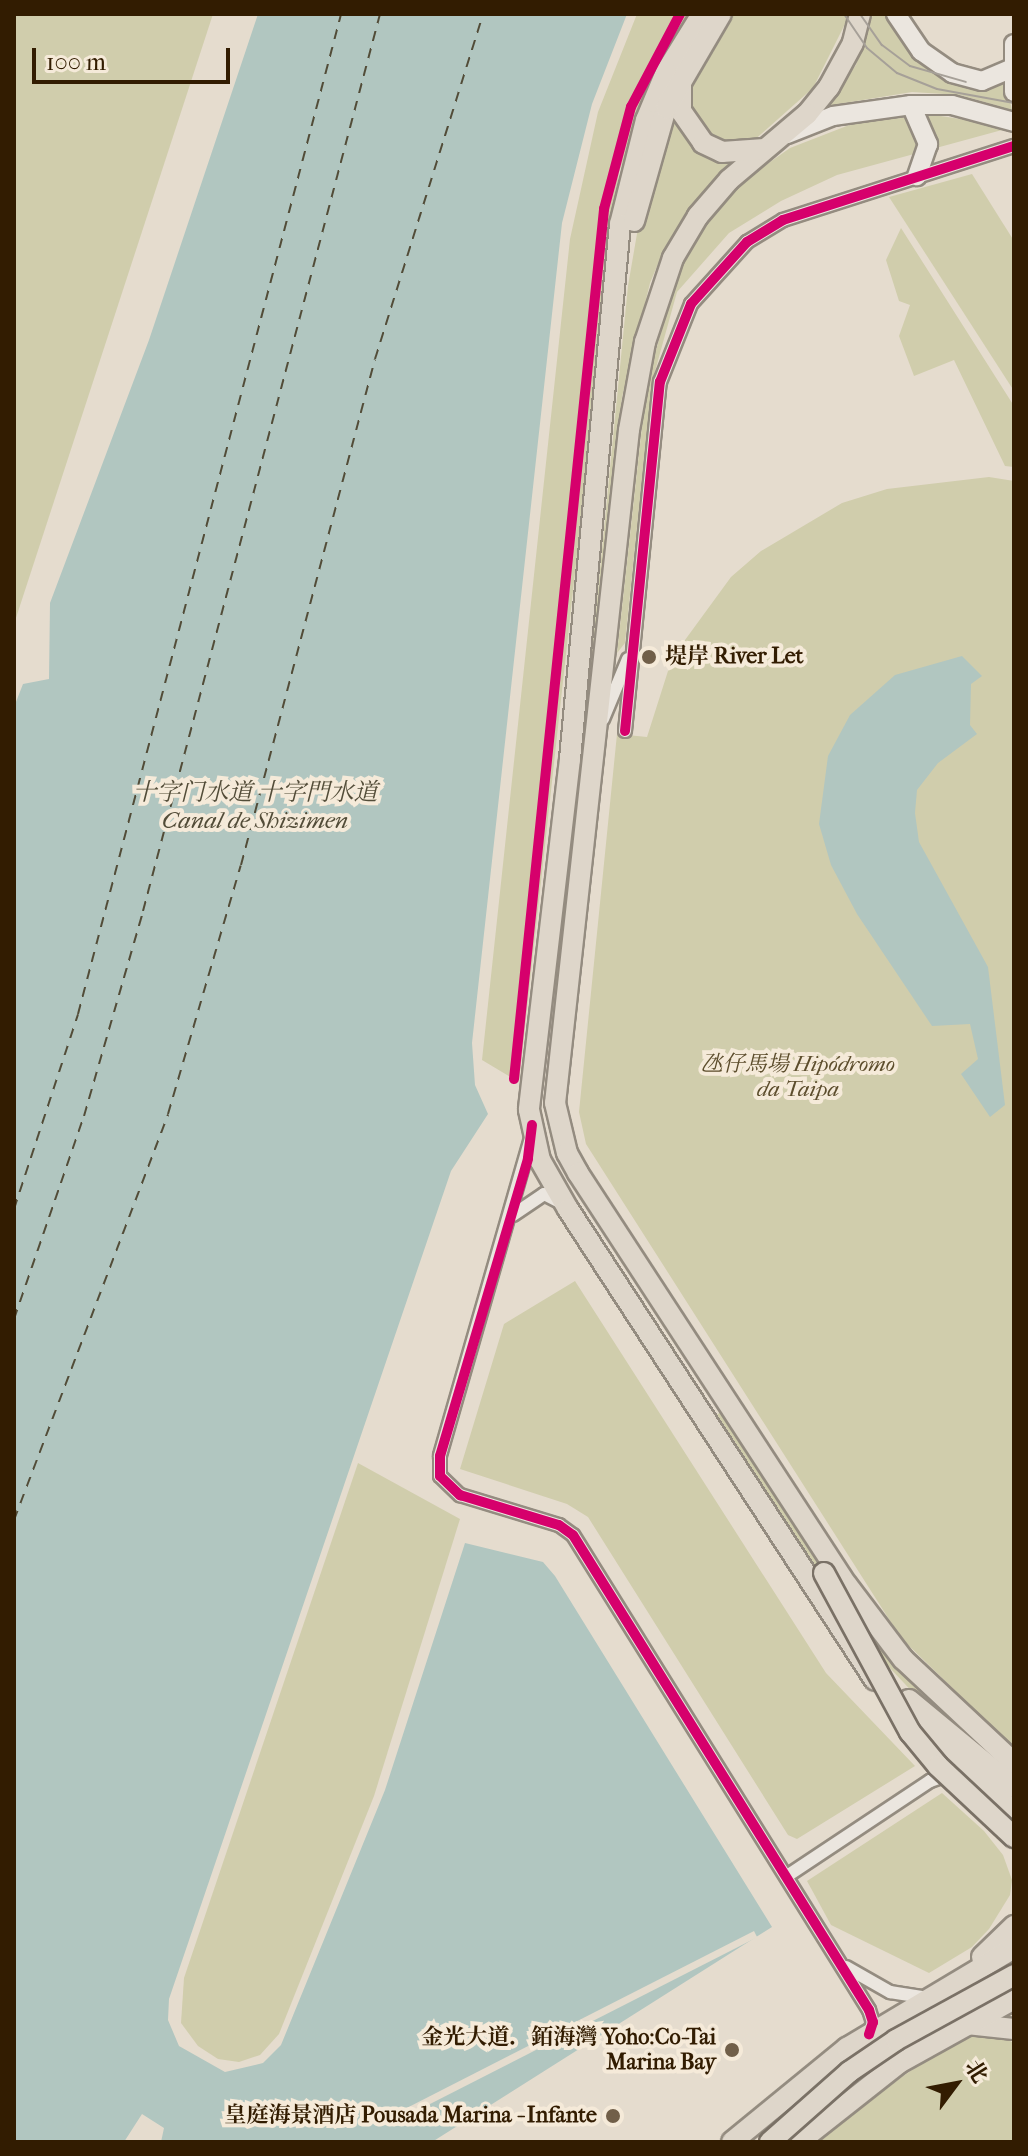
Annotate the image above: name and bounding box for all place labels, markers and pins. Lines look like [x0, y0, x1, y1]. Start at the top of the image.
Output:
place label: 堤岸 River Let [665, 644, 803, 670]
marker: 堤岸 River Let [640, 648, 658, 666]
place label: 金光大道．銆海灣 Yoho:Co-Tai Marina Bay [421, 2024, 716, 2076]
marker: 金光大道．銆海灣 Yoho:Co-Tai Marina Bay [723, 2041, 741, 2059]
place label: 皇庭海景酒店 Pousada Marina - Infante [225, 2103, 597, 2129]
marker: 皇庭海景酒店 Pousada Marina - Infante [604, 2107, 622, 2125]

